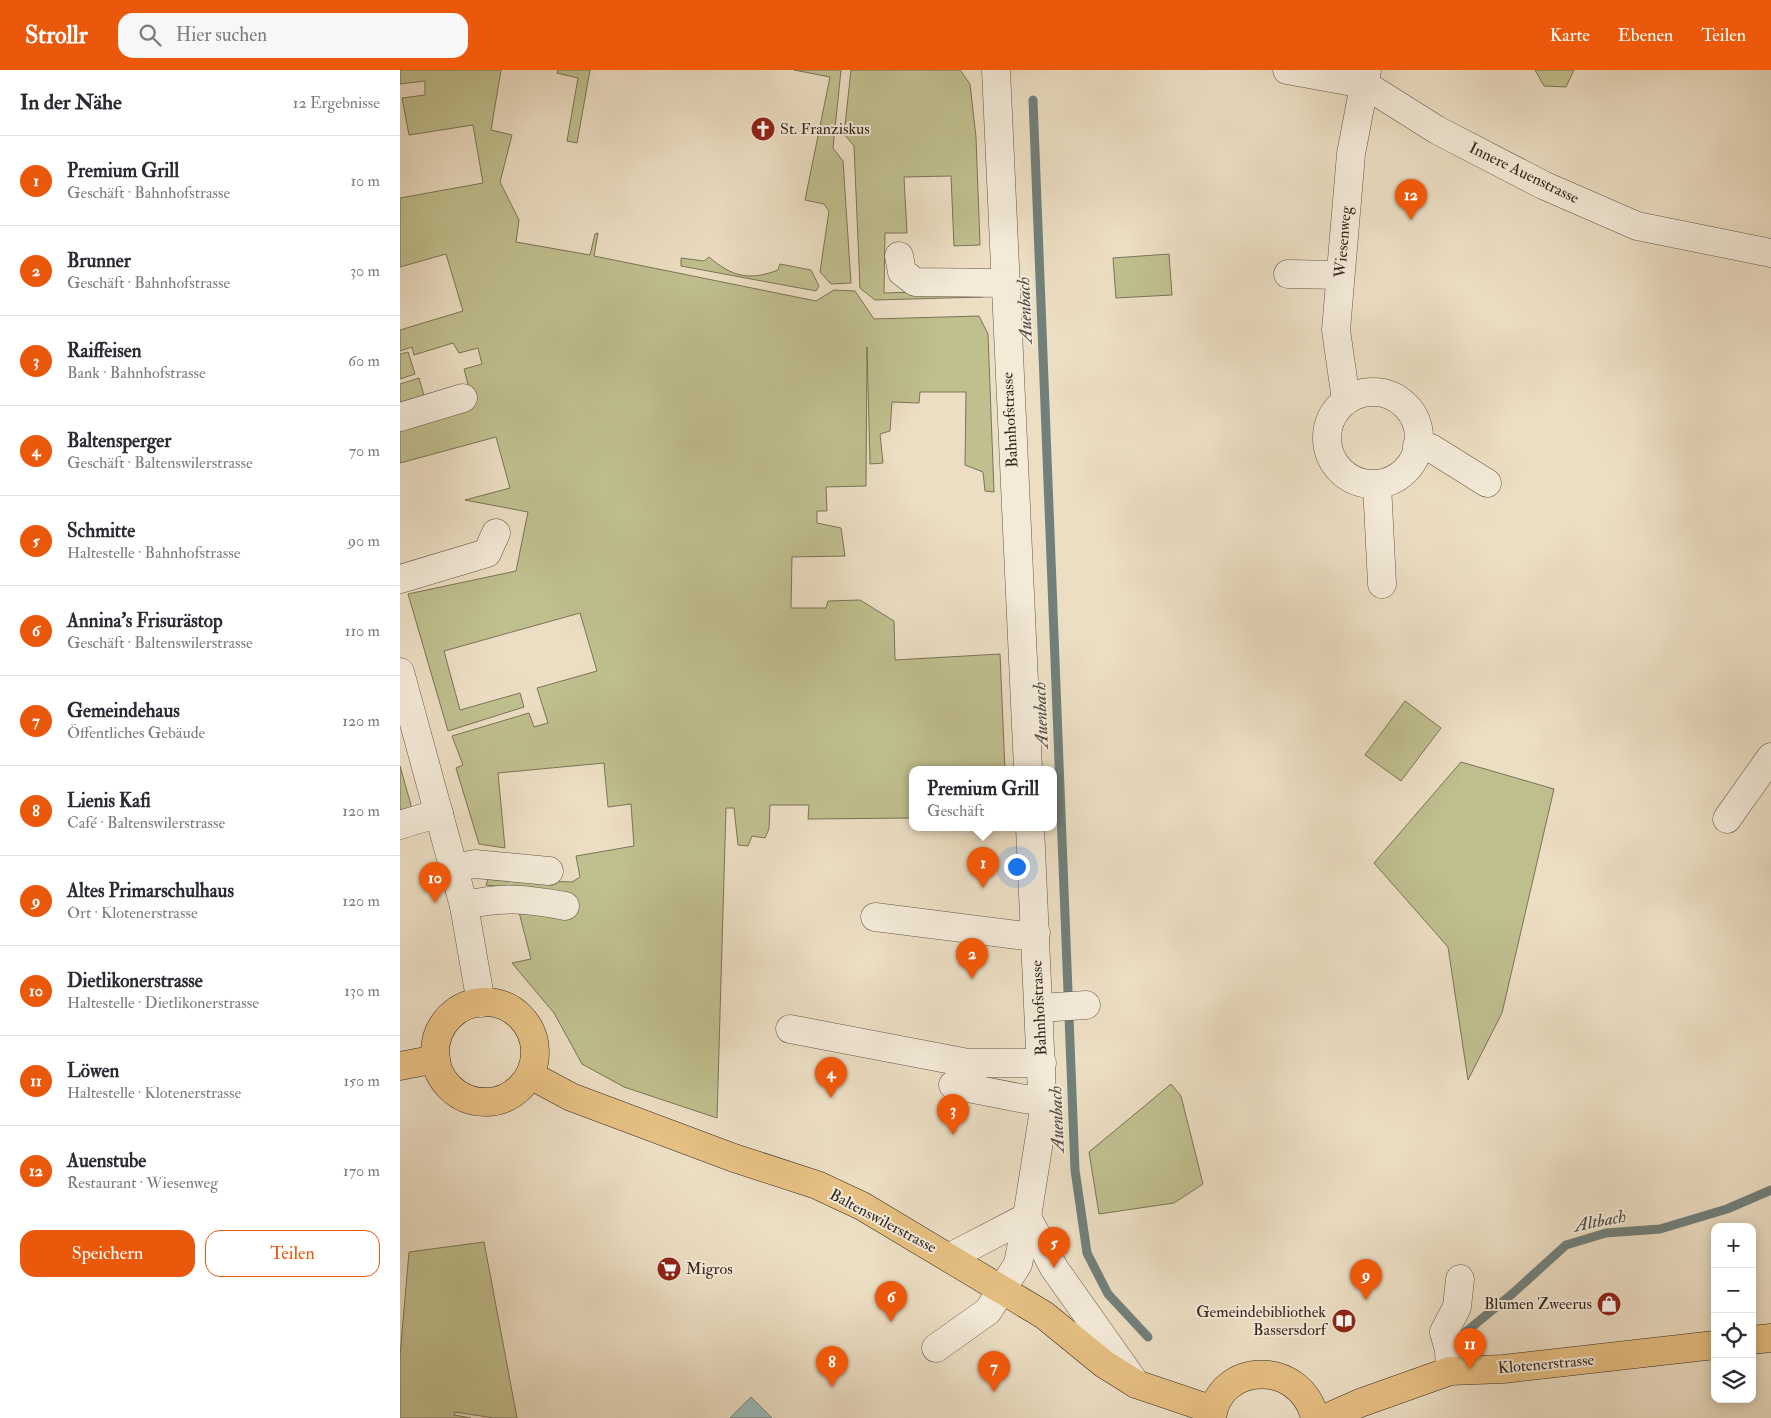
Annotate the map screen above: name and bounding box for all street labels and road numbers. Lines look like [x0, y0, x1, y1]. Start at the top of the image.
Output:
street label: Innere Auenstrasse [1466, 138, 1583, 208]
street label: Wiesenweg [1330, 204, 1356, 280]
street label: Bahnhofstrasse [997, 371, 1022, 468]
street label: Bahnhofstrasse [1026, 959, 1051, 1056]
street label: Baltenswilerstrasse [826, 1184, 940, 1258]
street label: Klotenerstrasse [1497, 1350, 1595, 1378]

